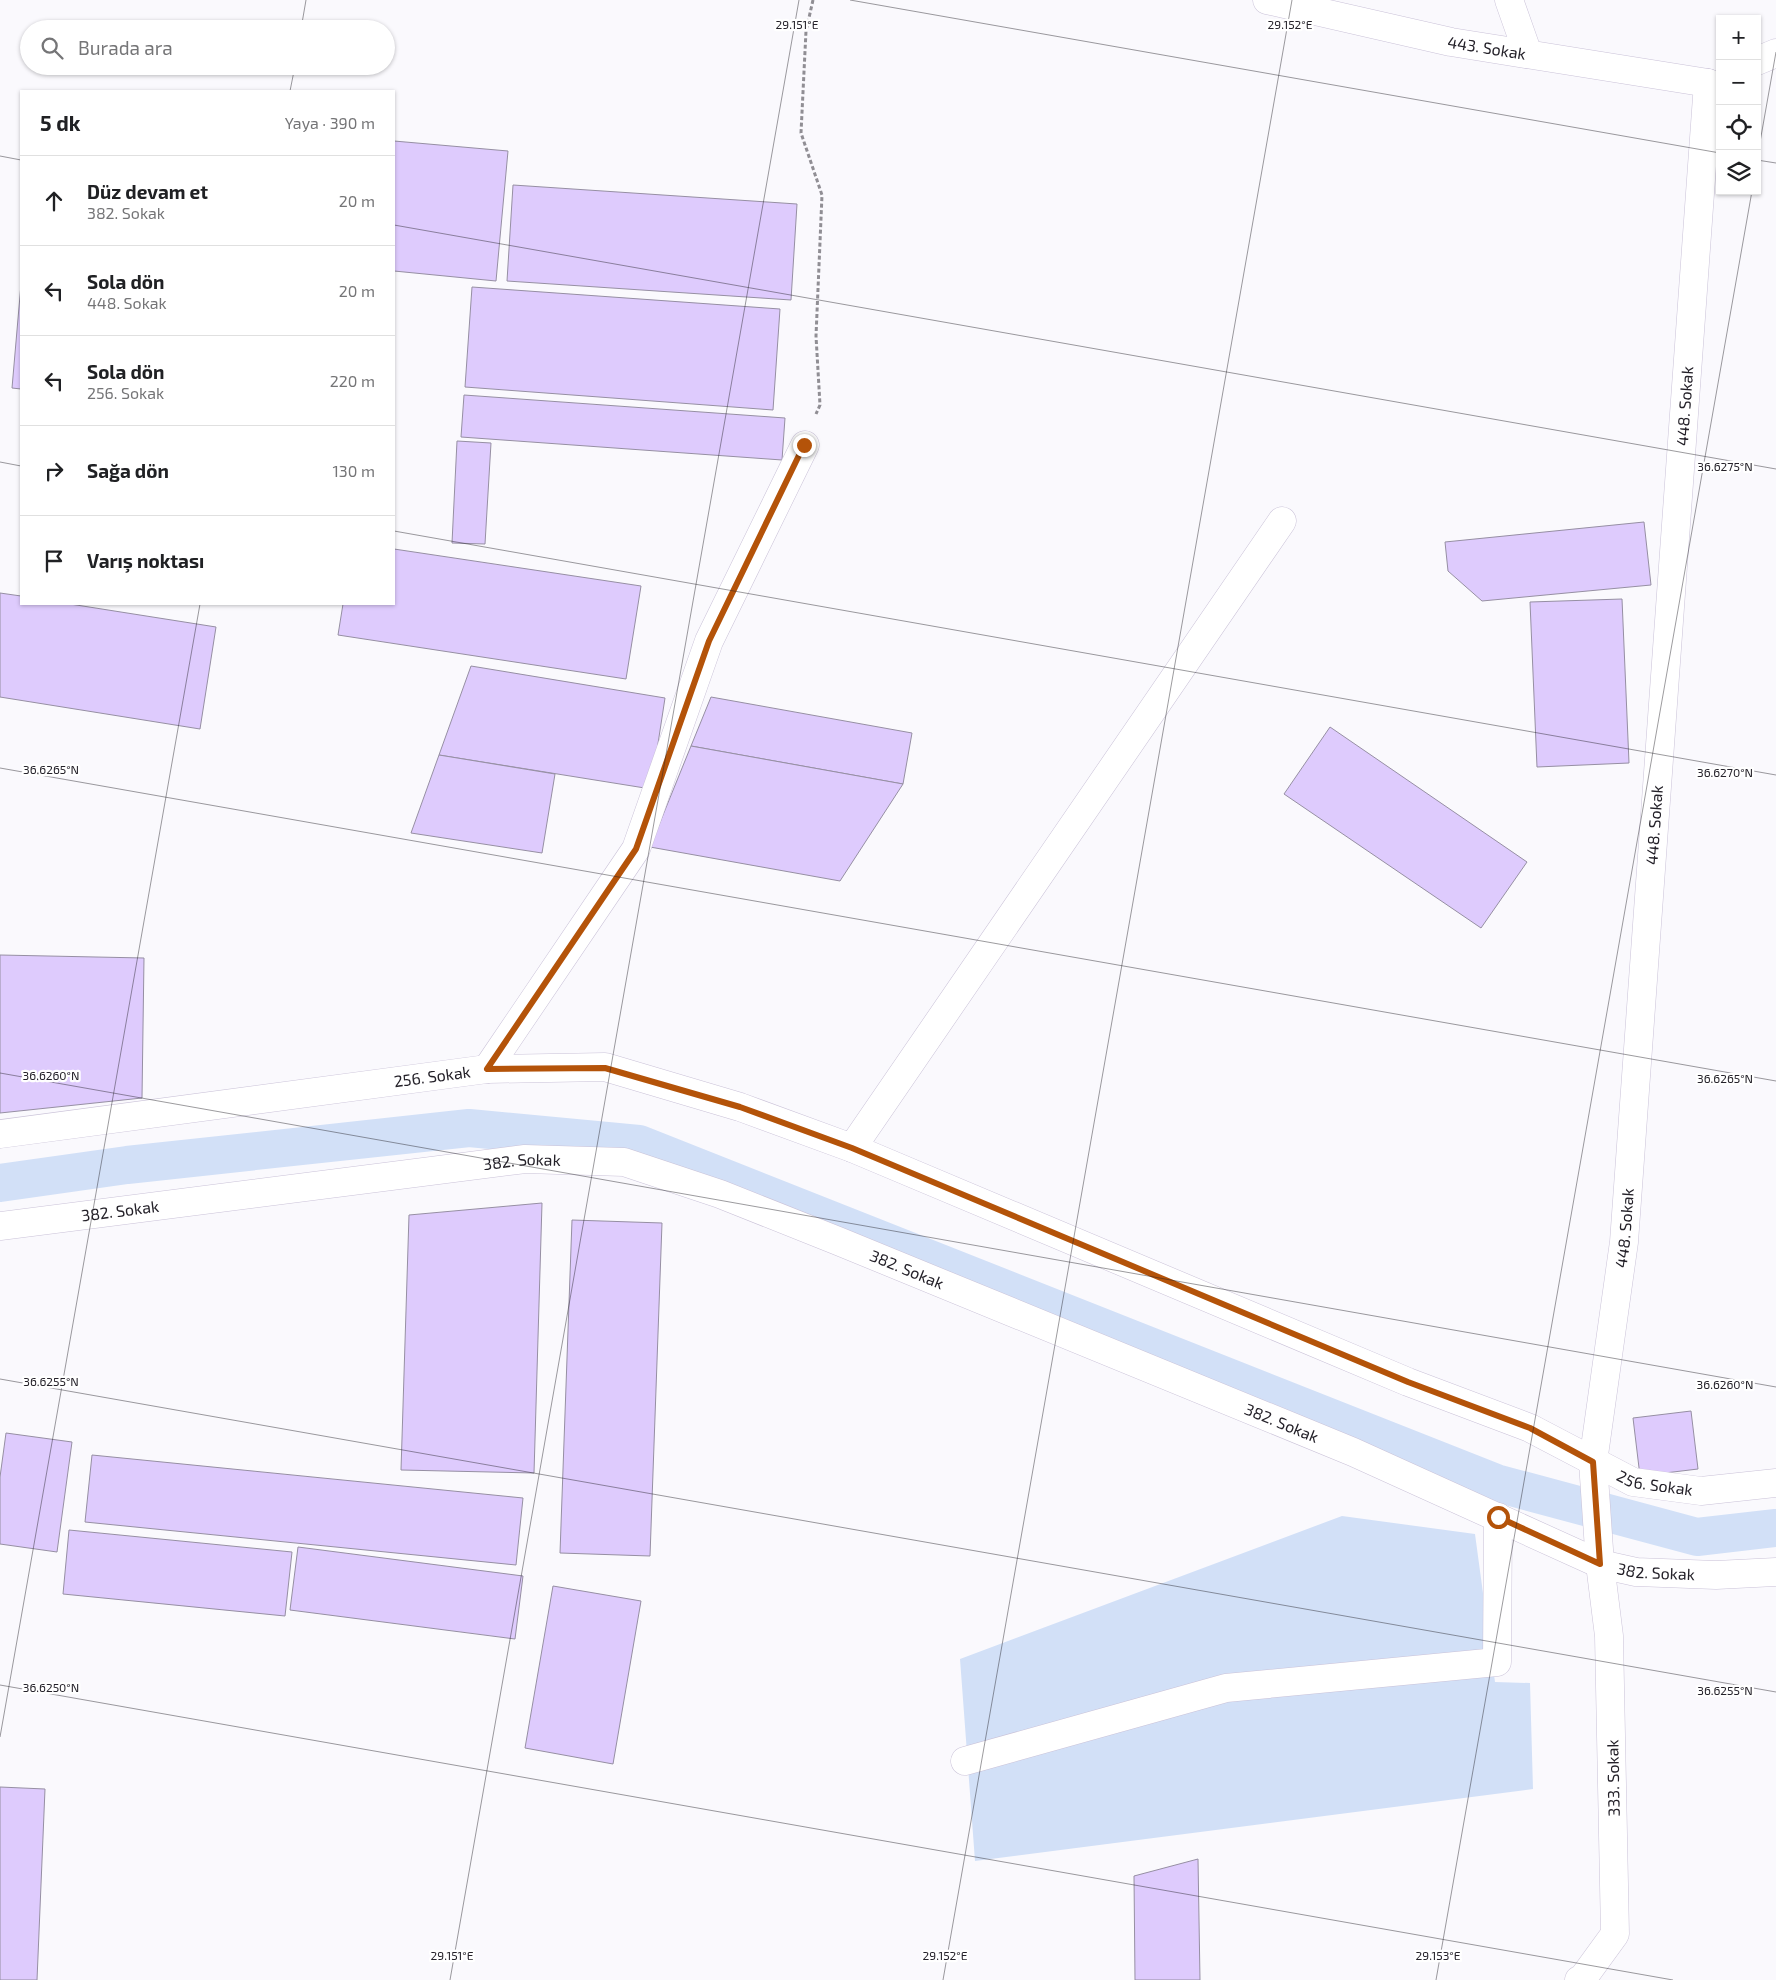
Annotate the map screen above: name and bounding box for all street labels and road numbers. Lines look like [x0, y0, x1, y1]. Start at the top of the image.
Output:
street label: 443. Sokak [1446, 32, 1527, 63]
street label: 448. Sokak [1672, 366, 1696, 447]
street label: 448. Sokak [1641, 784, 1666, 865]
street label: 256. Sokak [393, 1061, 472, 1090]
street label: 382. Sokak [482, 1149, 561, 1173]
street label: 448. Sokak [1610, 1187, 1637, 1269]
street label: 382. Sokak [80, 1196, 160, 1225]
street label: 382. Sokak [867, 1245, 947, 1292]
street label: 382. Sokak [1242, 1399, 1322, 1446]
street label: 256. Sokak [1614, 1465, 1694, 1499]
street label: 382. Sokak [1615, 1558, 1695, 1583]
street label: 333. Sokak [1602, 1739, 1623, 1817]

